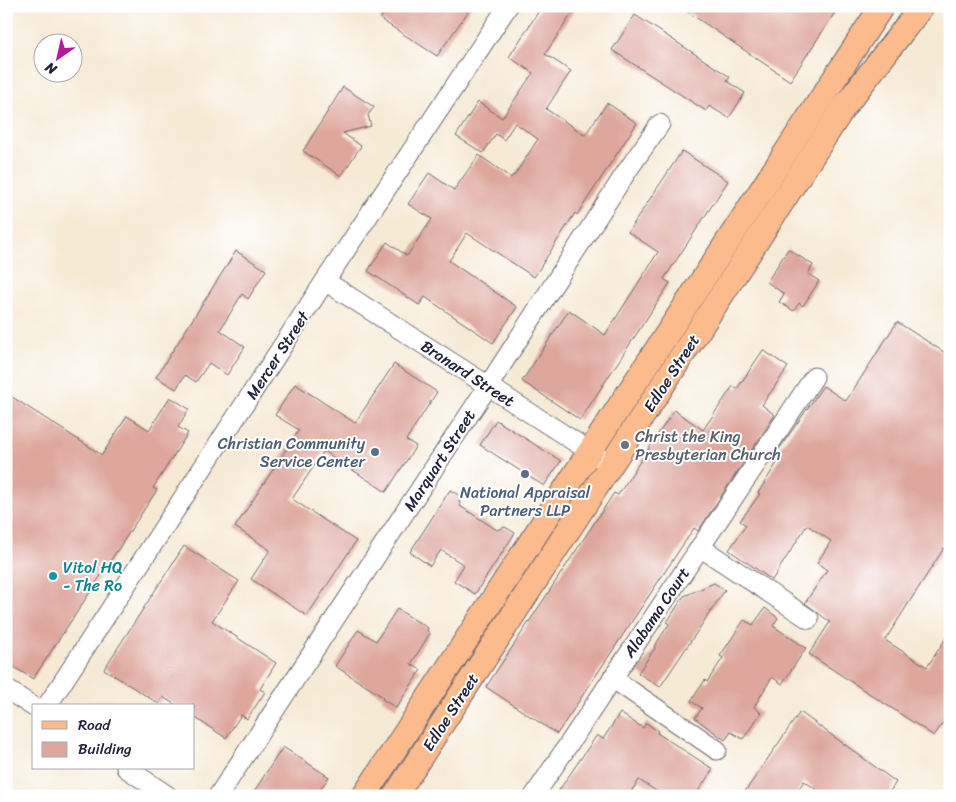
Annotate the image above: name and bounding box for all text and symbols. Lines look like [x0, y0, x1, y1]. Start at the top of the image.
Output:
north arrow [32, 32, 82, 82]
text: N [40, 55, 63, 82]
street label: Mercer Street [238, 305, 317, 405]
street label: Edloe Street [635, 328, 708, 418]
street label: Branard Street [415, 332, 521, 415]
street label: Marquart Street [395, 403, 483, 517]
place label: Christ the King Presbyterian Church [635, 422, 781, 469]
place label: Christian Community Service Center [218, 429, 366, 476]
marker: Christ the King Presbyterian Church [619, 439, 631, 451]
marker: Christian Community Service Center [369, 446, 381, 458]
marker: National Appraisal Partners LLP [519, 468, 531, 480]
place label: National Appraisal Partners LLP [460, 478, 591, 525]
place label: Vitol HQ - The Ro [63, 553, 123, 600]
street label: Alabama Court [615, 561, 698, 664]
marker: Vitol HQ - The Ro [47, 570, 59, 582]
street label: Edloe Street [414, 667, 487, 757]
legend [32, 704, 195, 770]
text: Road [78, 712, 111, 738]
text: Building [78, 736, 132, 762]

